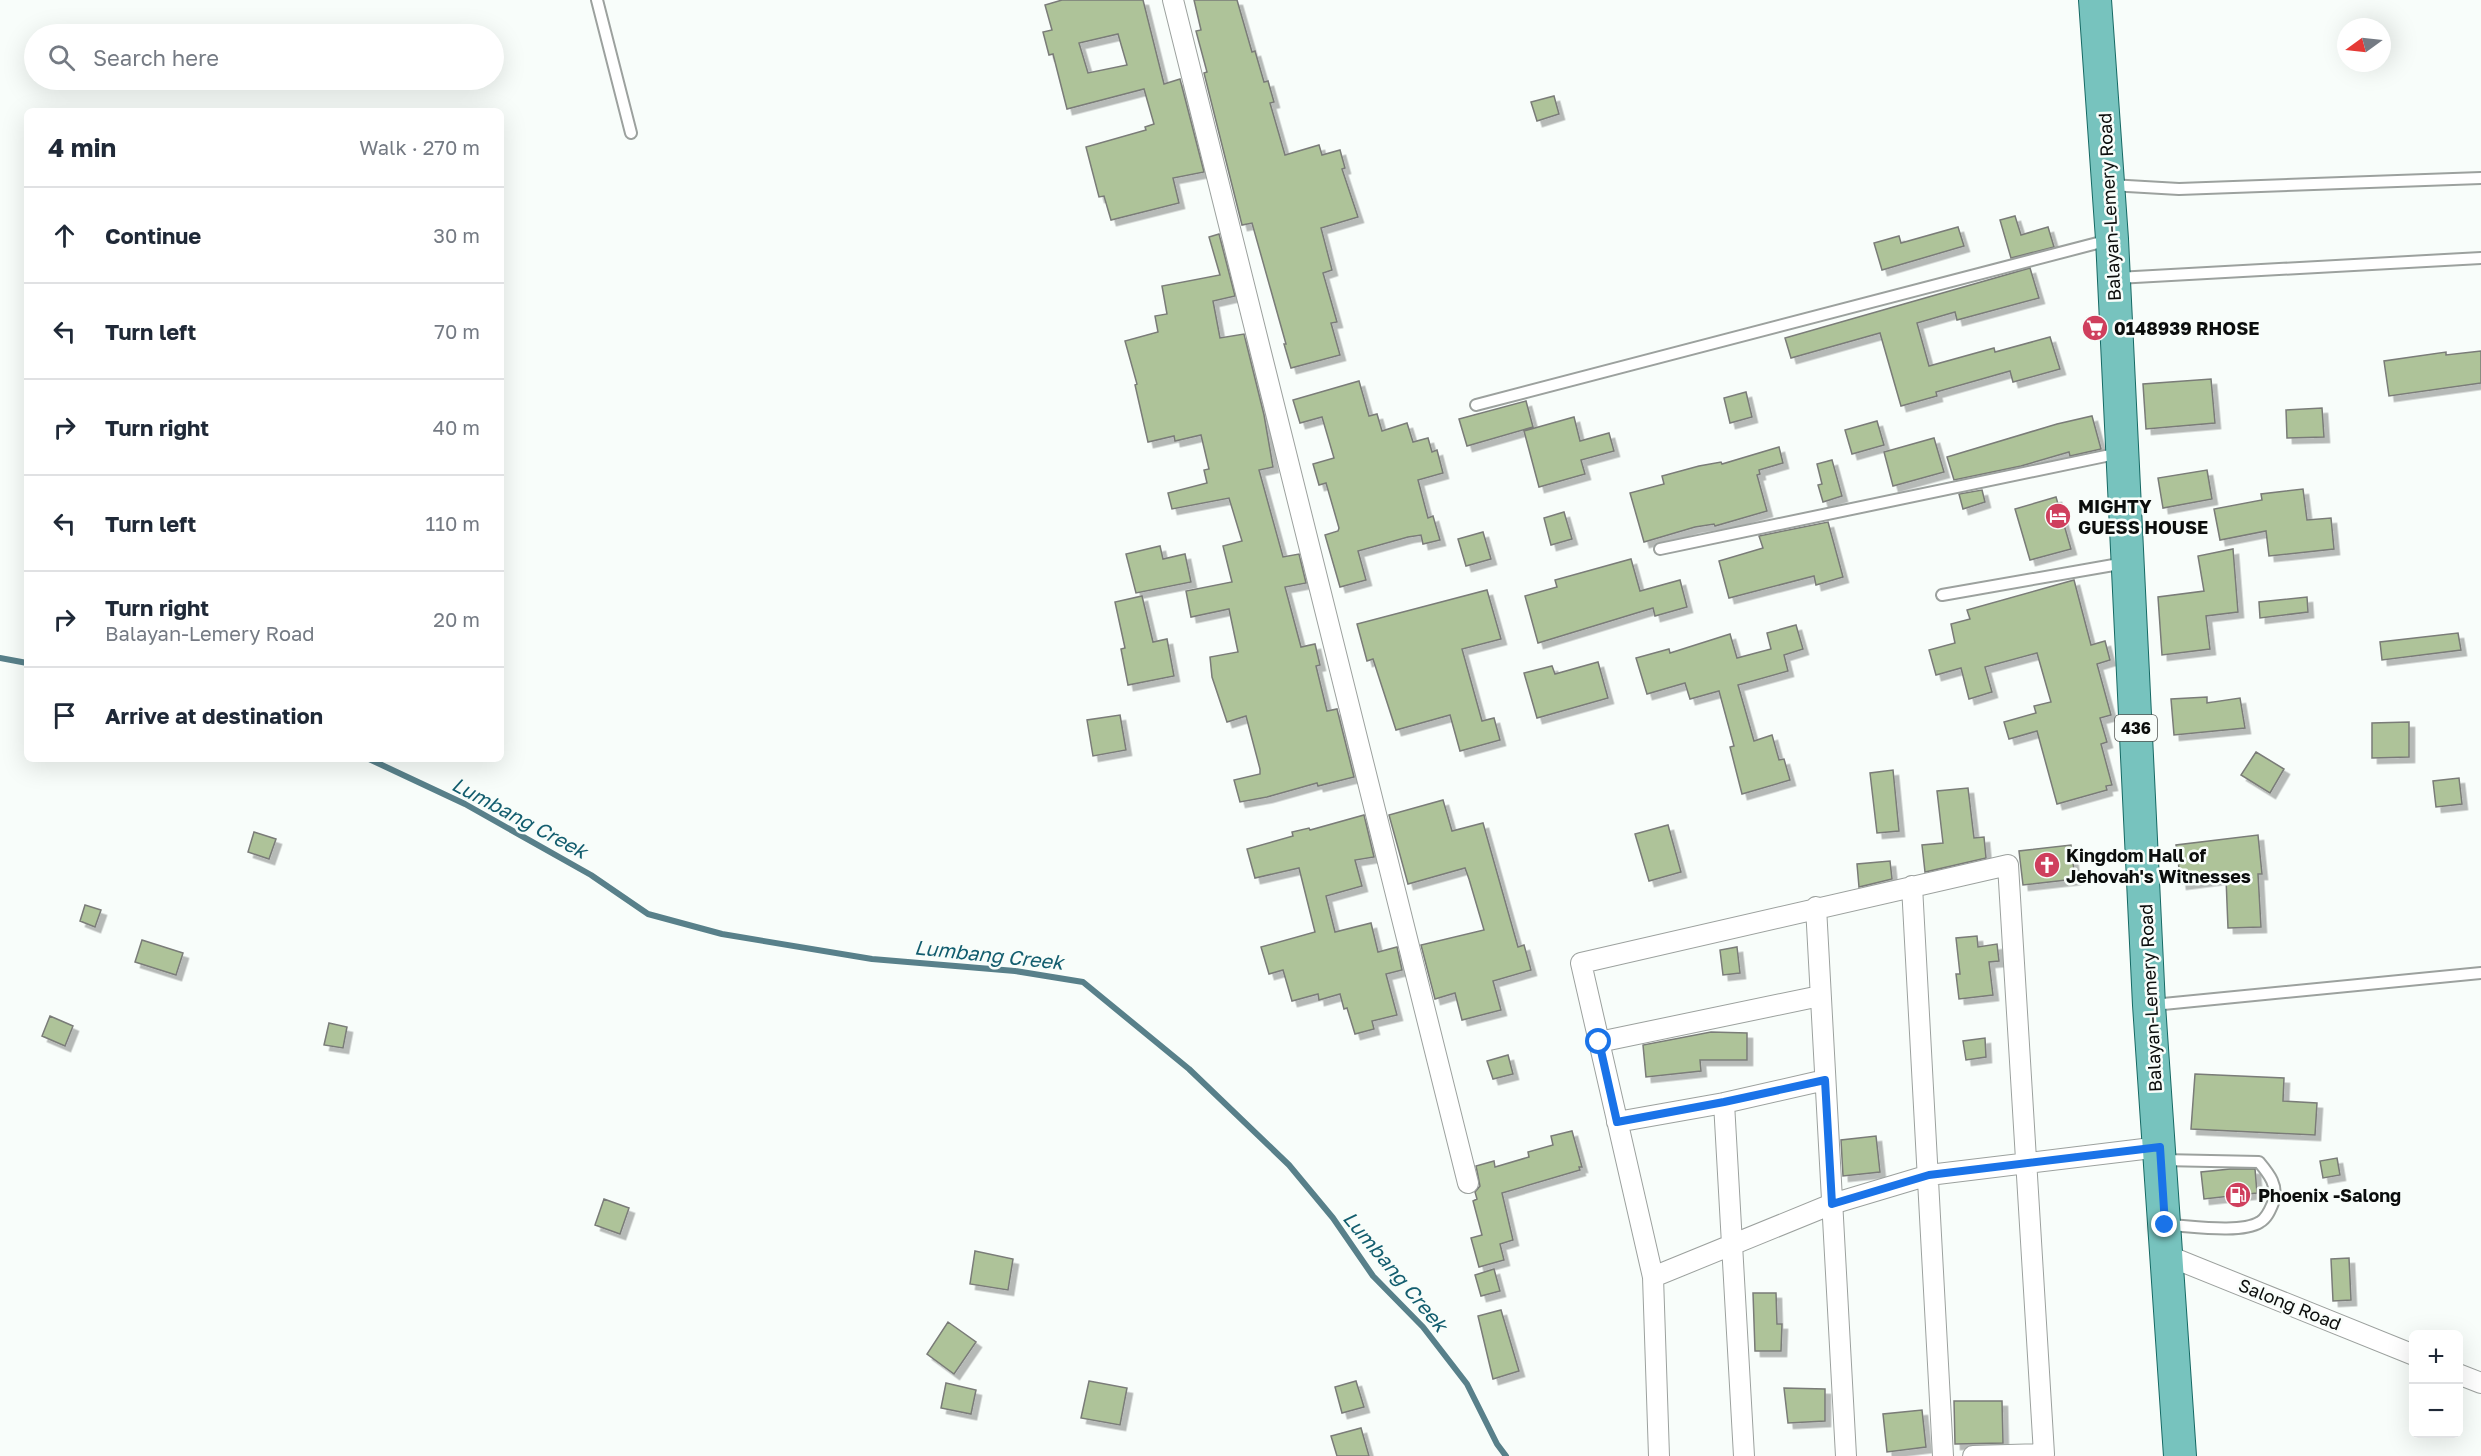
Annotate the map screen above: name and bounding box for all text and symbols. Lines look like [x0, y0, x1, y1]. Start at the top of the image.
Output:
north arrow [2337, 18, 2391, 72]
search box [24, 24, 504, 90]
icon: search [45, 41, 78, 74]
text: Search here [93, 44, 219, 71]
street label: Balayan-Lemery Road [2093, 112, 2125, 302]
text: 4 min [48, 132, 116, 163]
text: Walk · 270 m [359, 135, 480, 159]
icon: ahead [48, 219, 81, 252]
text: Continue [105, 222, 201, 249]
text: 30 m [433, 223, 480, 247]
supermarket icon: 0148939 RHOSE [2080, 313, 2110, 343]
icon: left [48, 315, 81, 348]
place label: 0148939 RHOSE [2114, 317, 2259, 339]
text: Turn left [105, 318, 196, 345]
text: 70 m [434, 319, 480, 343]
icon: right [48, 411, 81, 444]
text: Turn right [105, 414, 209, 441]
text: 40 m [433, 415, 480, 439]
place label: MIGHTY GUESS HOUSE [2078, 495, 2208, 538]
hotel icon: MIGHTY GUESS HOUSE [2043, 501, 2073, 531]
icon: left [48, 507, 81, 540]
text: Turn left [105, 510, 196, 537]
text: 110 m [426, 511, 480, 535]
text: Turn right [105, 594, 209, 621]
icon: right [48, 603, 81, 636]
text: 20 m [433, 607, 480, 631]
text: Balayan-Lemery Road [105, 621, 315, 645]
icon: arrive [48, 699, 81, 732]
text: Arrive at destination [105, 702, 323, 729]
road number: 436 [2115, 715, 2157, 741]
water label: Lumbang Creek [448, 771, 594, 865]
place label: Kingdom Hall of Jehovah's Witnesses [2066, 844, 2251, 887]
church icon: Kingdom Hall of Jehovah's Witnesses [2032, 850, 2062, 880]
street label: Balayan-Lemery Road [2134, 903, 2166, 1093]
water label: Lumbang Creek [913, 934, 1067, 975]
route start [1585, 1028, 1611, 1054]
fuel station icon: Phoenix -Salong [2223, 1180, 2253, 1210]
place label: Phoenix -Salong [2258, 1184, 2401, 1206]
water label: Lumbang Creek [1338, 1206, 1455, 1339]
route end [2151, 1211, 2177, 1237]
street label: Salong Road [2235, 1273, 2345, 1335]
map controls [2409, 1330, 2463, 1438]
button: + [2409, 1330, 2463, 1384]
button: − [2409, 1384, 2463, 1438]

